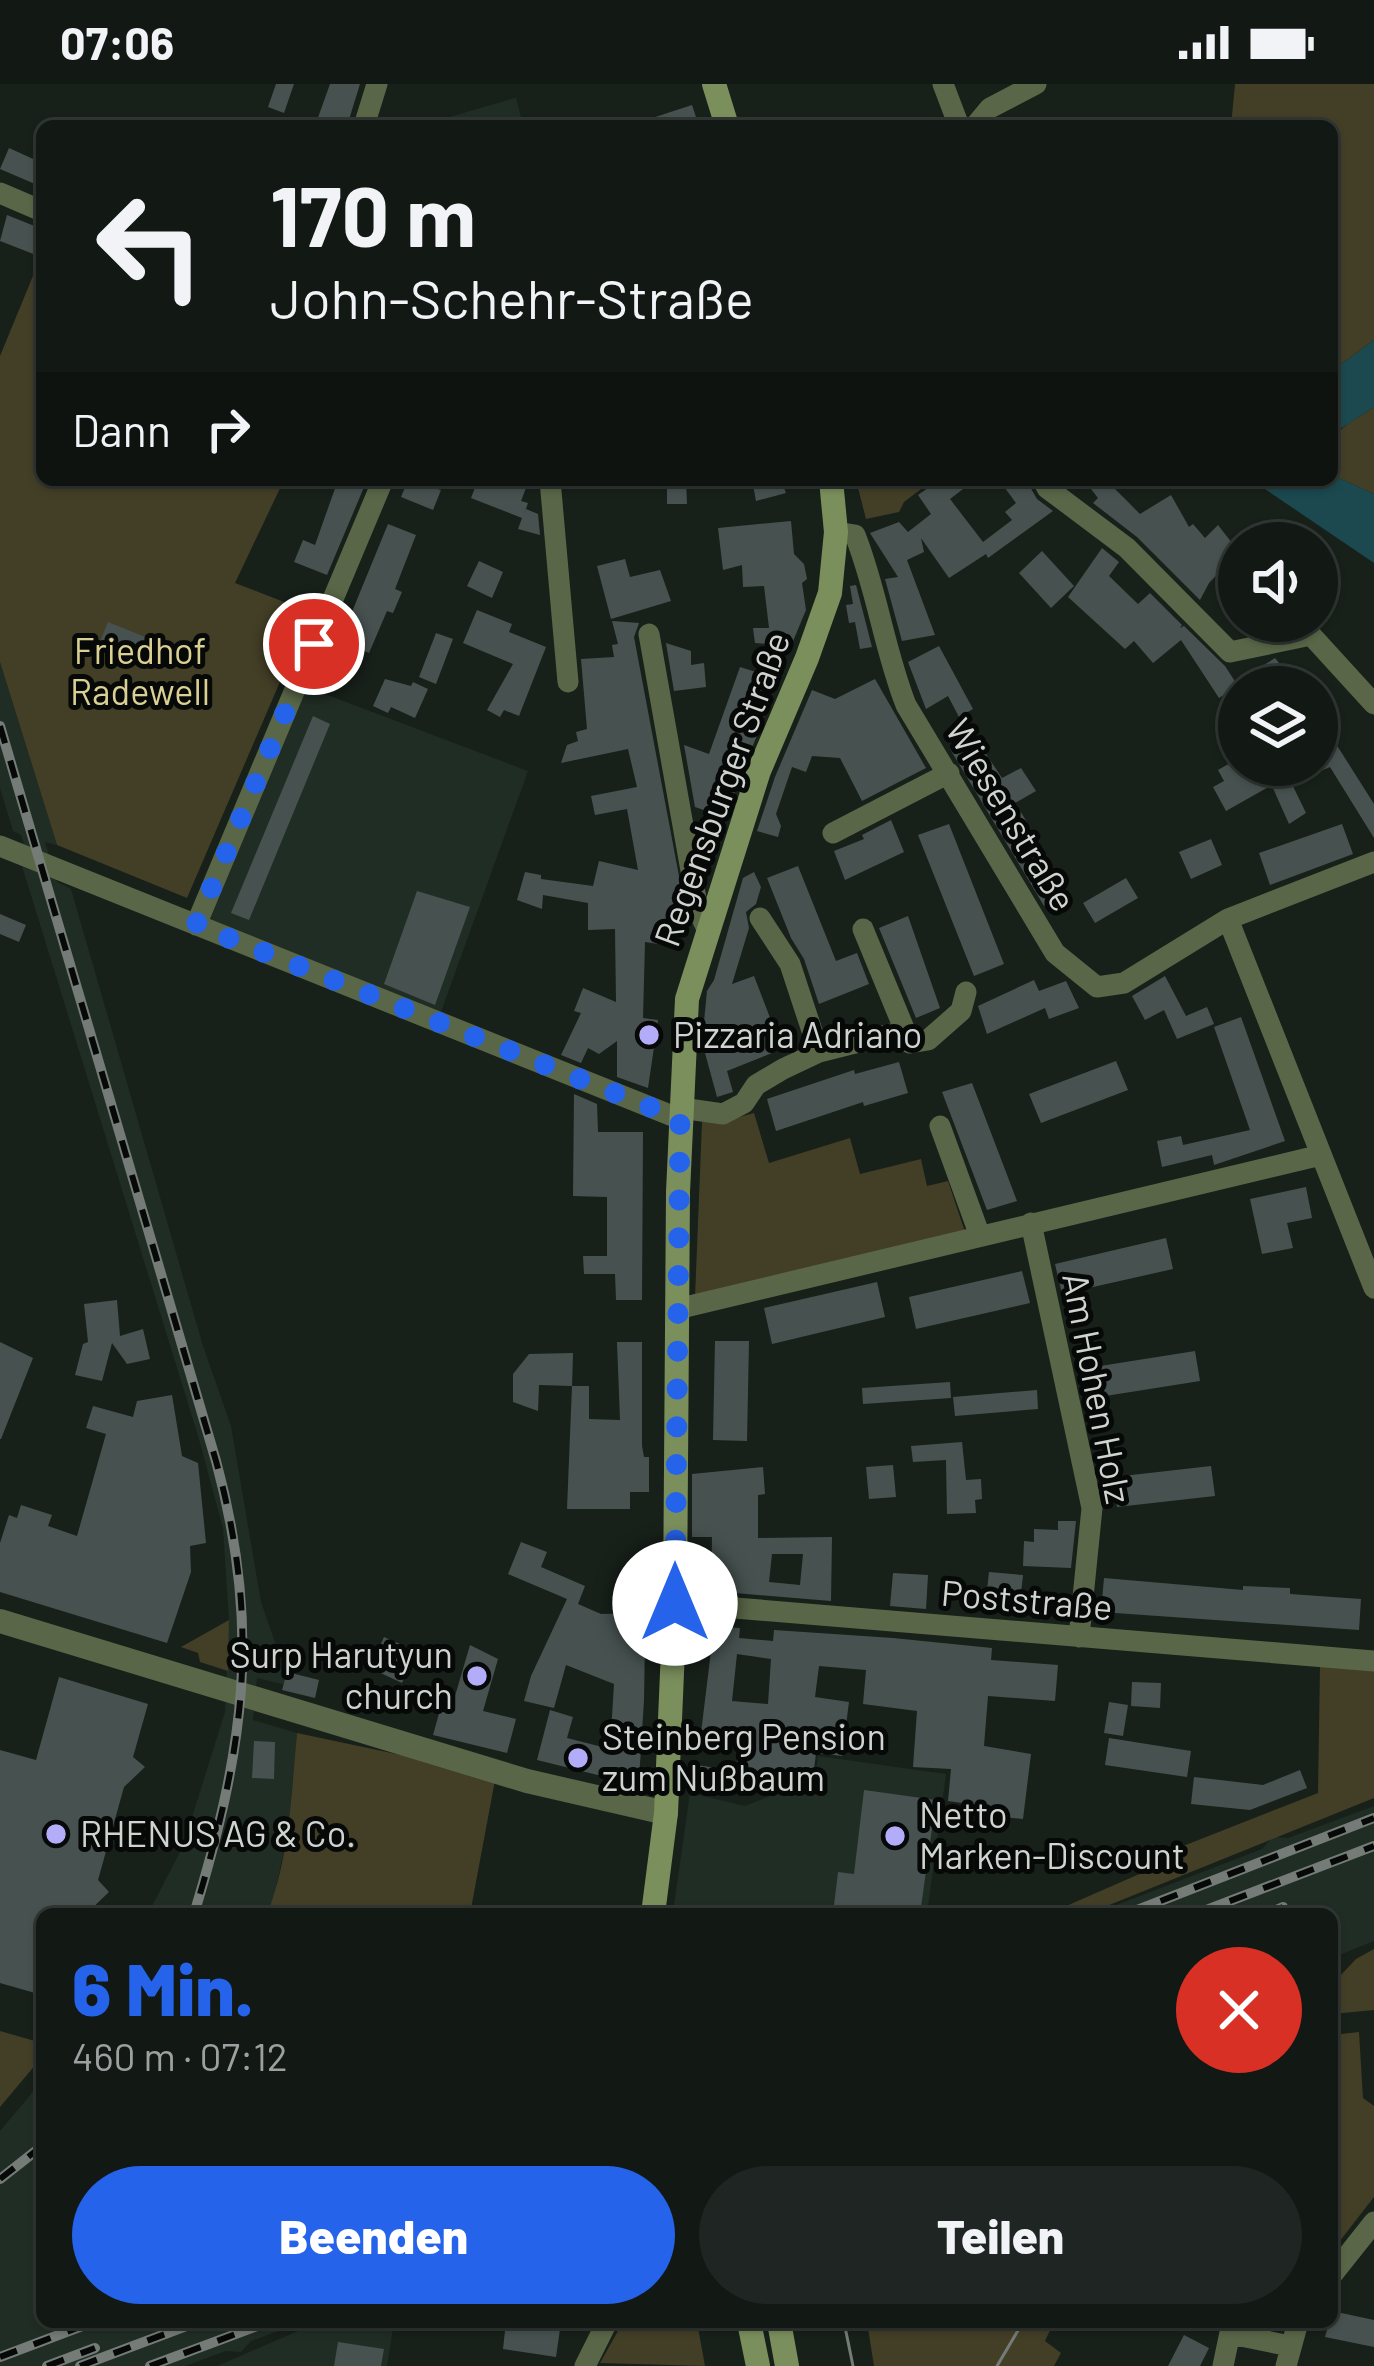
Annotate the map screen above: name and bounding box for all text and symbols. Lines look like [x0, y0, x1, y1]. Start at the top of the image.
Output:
text: 07:06 [60, 15, 174, 69]
text: 170 m [270, 163, 476, 264]
icon: left [72, 168, 228, 324]
text: John-Schehr-Straße [270, 265, 754, 330]
icon: right [195, 396, 261, 462]
text: Dann [72, 402, 171, 456]
map controls [1218, 522, 1338, 786]
button: sound [1218, 522, 1338, 642]
pin [263, 593, 365, 695]
icon: arrive [281, 611, 347, 677]
street label: Regensburger Straße [644, 625, 797, 952]
park label: Friedhof Radewell [70, 628, 210, 712]
button: layers [1218, 666, 1338, 786]
street label: Wiesenstraße [938, 710, 1086, 918]
place label: Pizzaria Adriano [673, 1012, 922, 1055]
marker: Pizzaria Adriano [636, 1022, 662, 1048]
street label: Am Hohen Holz [1055, 1269, 1142, 1507]
position arrow [612, 1540, 738, 1666]
street label: Poststraße [940, 1570, 1115, 1627]
place label: Surp Harutyun church [230, 1632, 453, 1716]
marker: Surp Harutyun church [464, 1663, 490, 1689]
place label: Steinberg Pension zum Nußbaum [602, 1714, 886, 1798]
marker: Steinberg Pension zum Nußbaum [565, 1745, 591, 1771]
place label: Netto Marken-Discount [919, 1792, 1185, 1876]
place label: RHENUS AG & Co. [80, 1811, 356, 1854]
marker: RHENUS AG & Co. [43, 1821, 69, 1847]
marker: Netto Marken-Discount [882, 1823, 908, 1849]
text: 6 Min. [72, 1944, 254, 2030]
button: close [1176, 1947, 1302, 2073]
text: 460 m · 07:12 [72, 2032, 288, 2079]
button: Beenden [72, 2166, 675, 2304]
button: Teilen [699, 2166, 1302, 2304]

